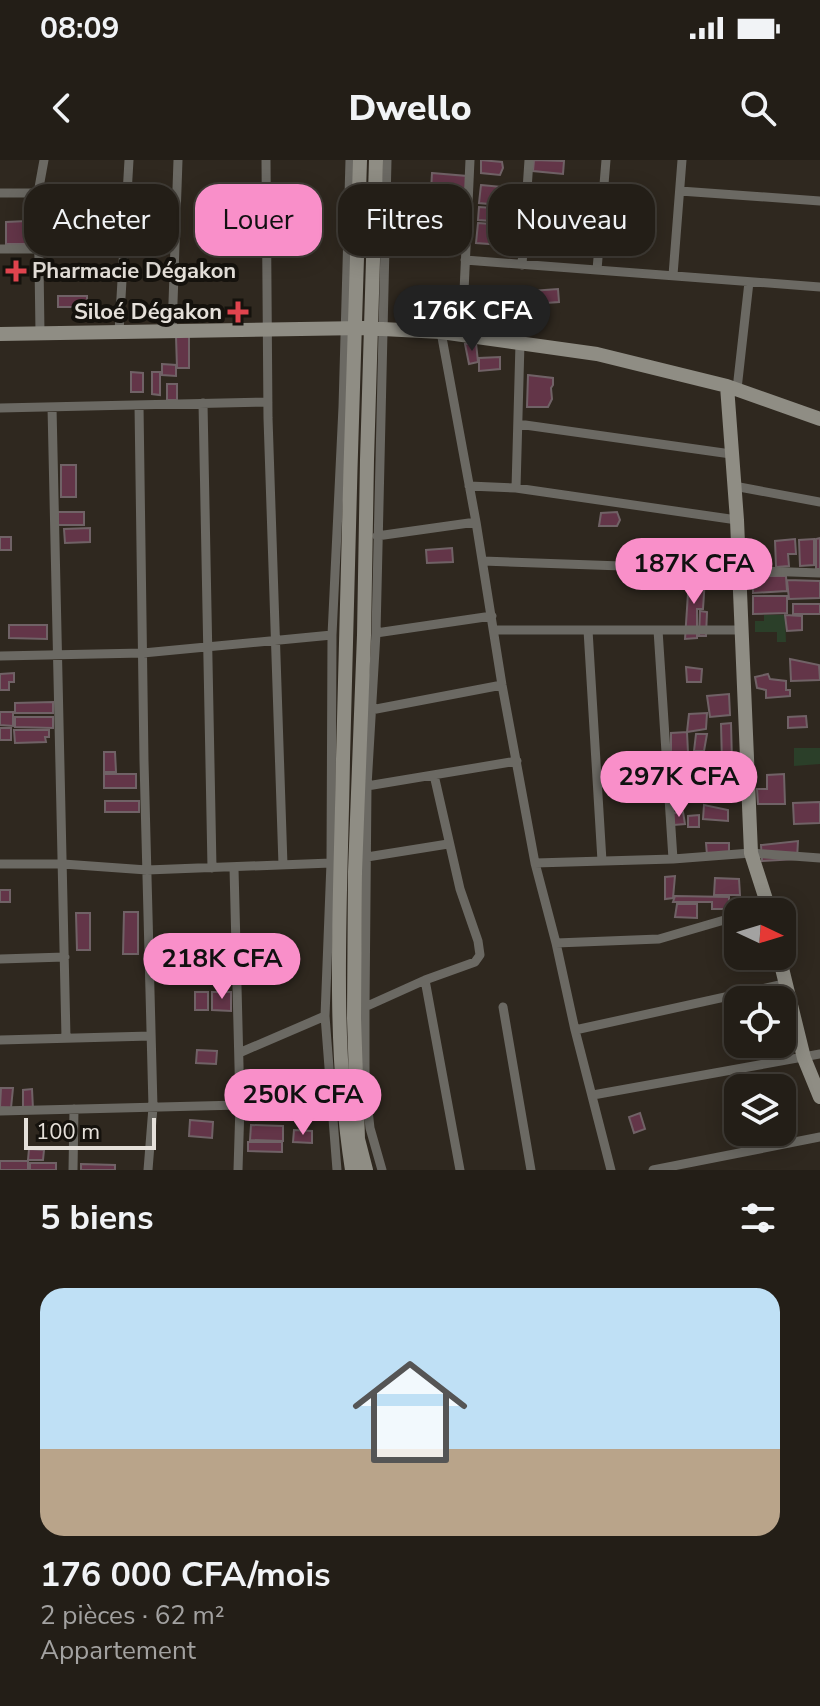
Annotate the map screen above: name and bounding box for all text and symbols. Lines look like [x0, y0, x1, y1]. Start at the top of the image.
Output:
text: 08:09 [40, 8, 119, 49]
text: Dwello [348, 84, 472, 133]
icon: back [40, 86, 84, 130]
icon: search [736, 86, 780, 130]
chip: Acheter [24, 184, 179, 256]
chip: Louer [195, 184, 322, 256]
chip: Filtres [338, 184, 472, 256]
chip: Nouveau [488, 184, 655, 256]
place label: Pharmacie Dégakon [32, 256, 236, 286]
marker: Pharmacie Dégakon [7, 262, 25, 280]
pin: 176K CFA [389, 285, 555, 353]
text: 176K CFA [411, 293, 533, 328]
place label: Siloé Dégakon [74, 297, 222, 327]
marker: Siloé Dégakon [229, 303, 247, 321]
pin: 187K CFA [611, 538, 777, 606]
text: 187K CFA [633, 546, 755, 581]
pin: 297K CFA [596, 751, 762, 819]
text: 297K CFA [618, 759, 740, 794]
north arrow [724, 898, 796, 970]
map controls [724, 898, 796, 1146]
pin: 218K CFA [139, 933, 305, 1001]
text: 218K CFA [161, 941, 283, 976]
button: locate [724, 986, 796, 1058]
pin: 250K CFA [220, 1069, 386, 1137]
button: layers [724, 1074, 796, 1146]
text: 250K CFA [242, 1077, 364, 1112]
scale bar [24, 1114, 156, 1150]
text: 100 m [36, 1117, 100, 1147]
text: 5 biens [40, 1195, 154, 1241]
icon: filters [736, 1196, 780, 1240]
icon: home [338, 1340, 482, 1484]
text: 176 000 CFA/mois [40, 1552, 331, 1598]
text: 2 pièces · 62 m² [40, 1598, 225, 1633]
text: Appartement [40, 1633, 196, 1668]

